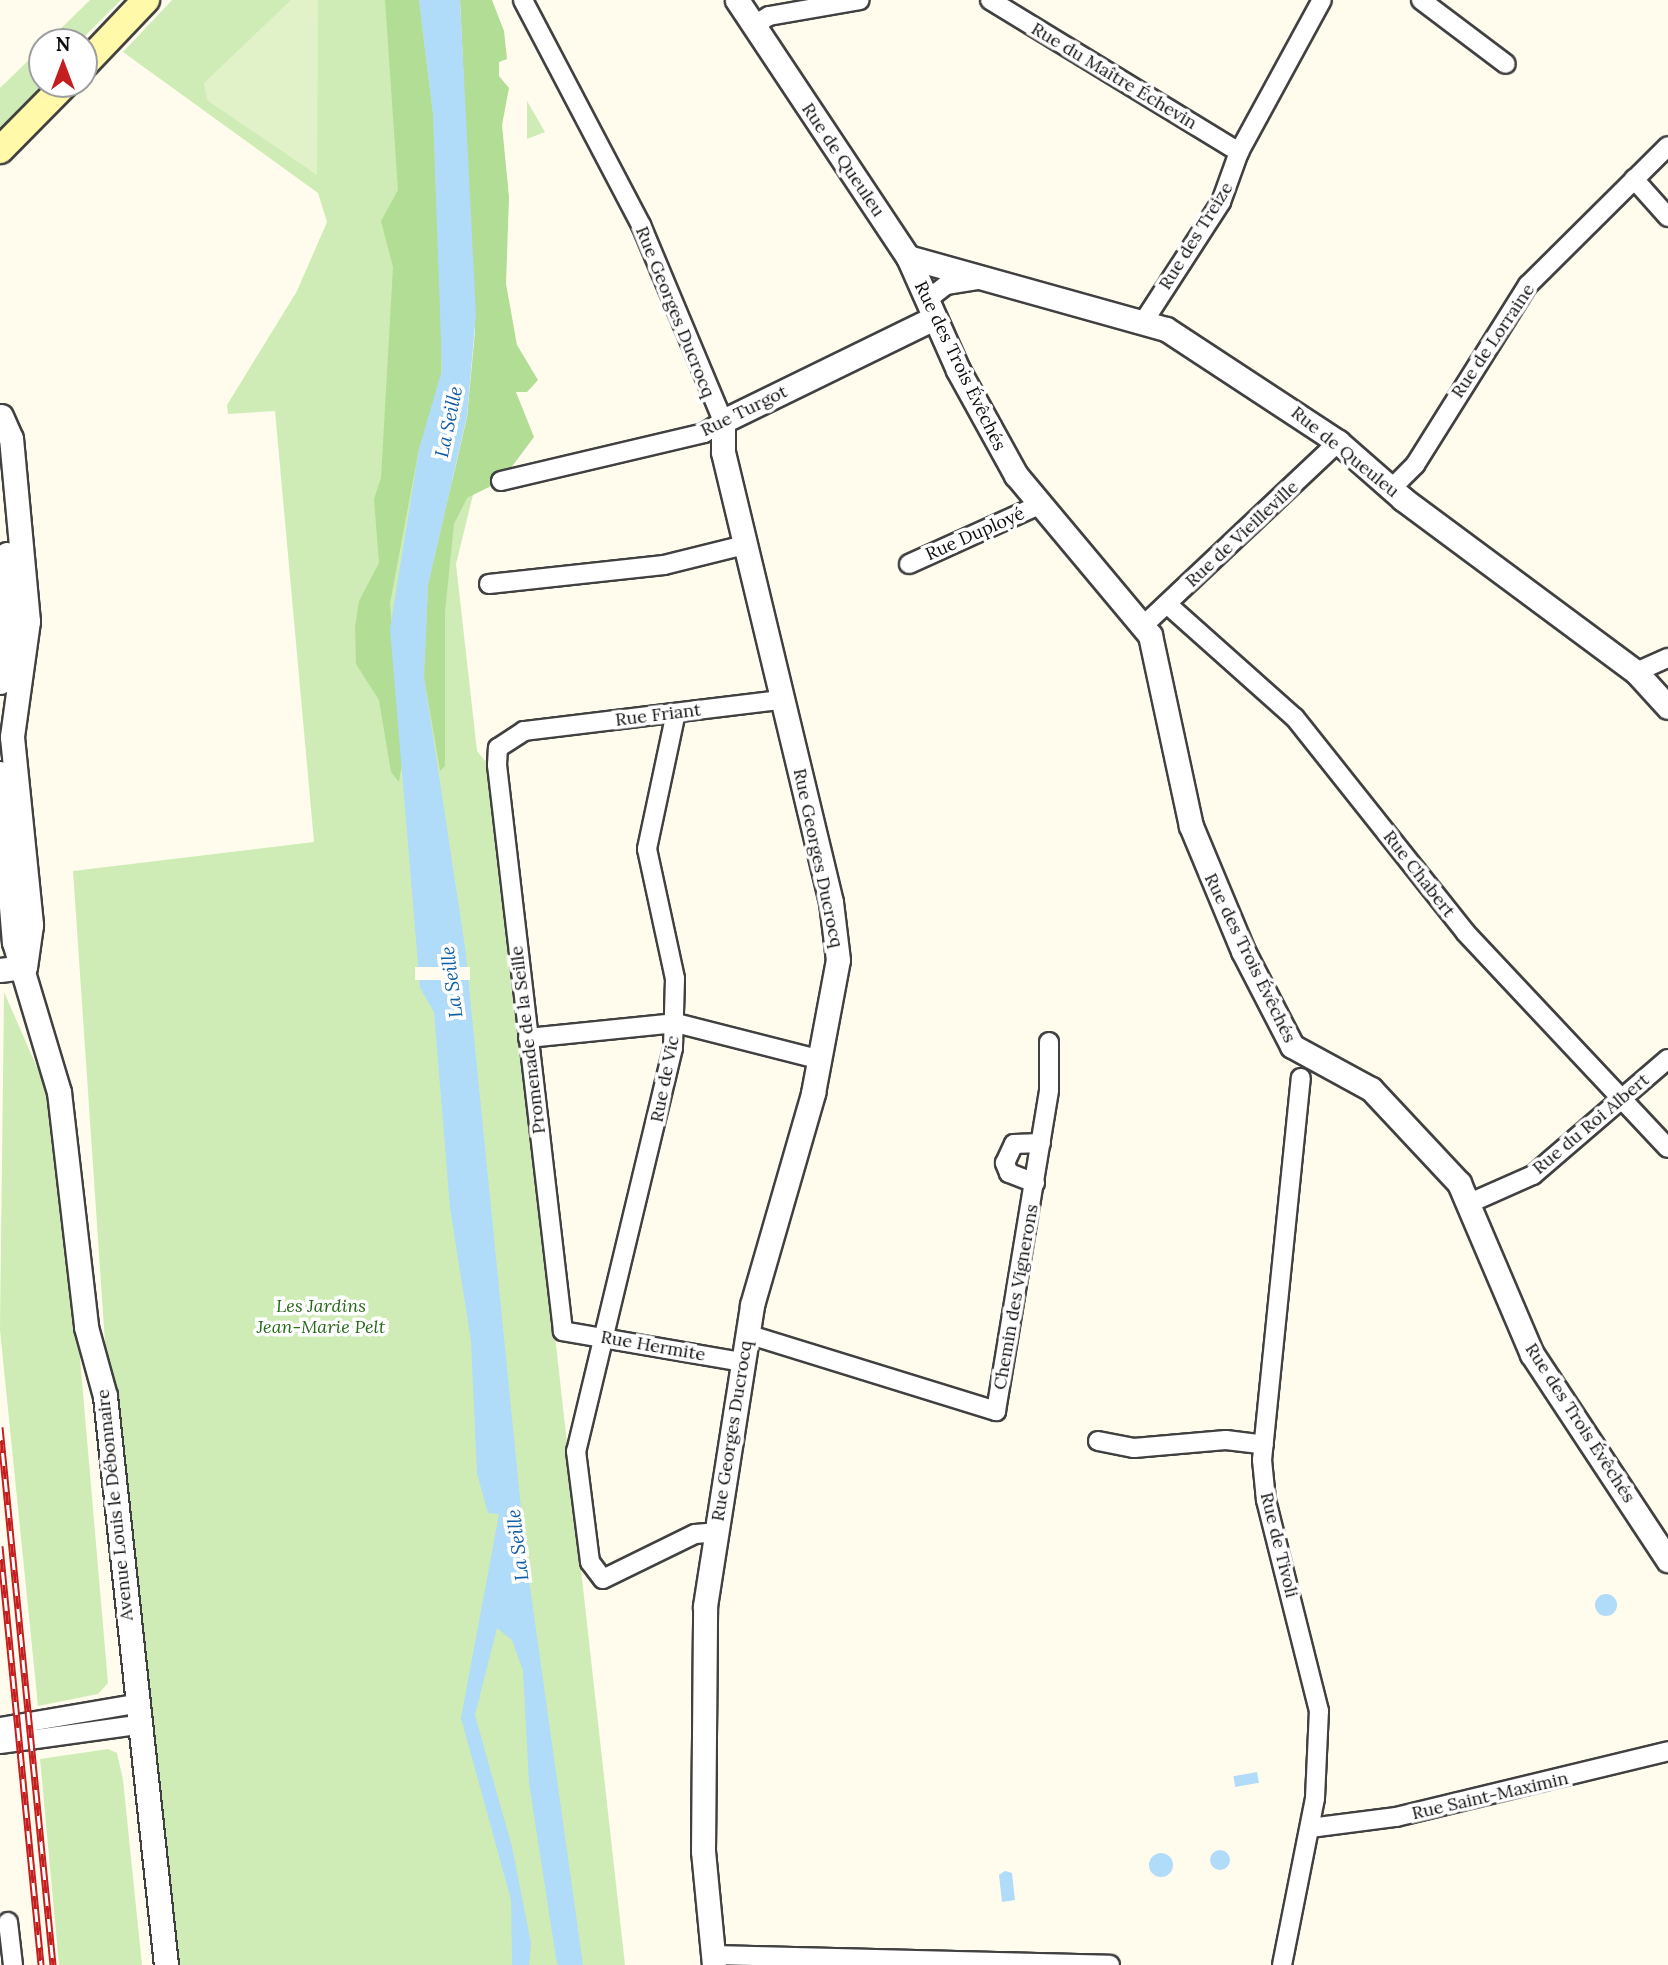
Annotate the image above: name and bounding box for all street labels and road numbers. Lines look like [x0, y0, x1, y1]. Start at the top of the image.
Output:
street label: Rue du Maître Échevin [1027, 18, 1201, 134]
street label: Rue de Queuleu [797, 99, 889, 221]
street label: Rue des Treize [1154, 178, 1238, 294]
street label: Rue Georges Ducrocq [631, 223, 719, 401]
street label: Rue des Trois Évêchés [910, 278, 1010, 454]
street label: Rue de Lorraine [1447, 280, 1539, 402]
street label: Rue Turgot [697, 381, 791, 441]
street label: Rue de Queuleu [1287, 402, 1403, 502]
street label: Rue de Vieilleville [1181, 476, 1303, 592]
street label: Rue Duployé [922, 503, 1028, 565]
street label: Rue Friant [614, 699, 702, 731]
street label: Rue Georges Ducrocq [788, 766, 848, 950]
street label: Rue Chabert [1378, 826, 1460, 922]
street label: Rue des Trois Évêchés [1200, 870, 1300, 1046]
street label: Promenade de la Seille [506, 945, 550, 1135]
street label: Rue de Vic [646, 1034, 684, 1124]
street label: Rue du Roi Albert [1528, 1069, 1654, 1179]
street label: Chemin des Vignerons [989, 1202, 1043, 1392]
street label: Rue Hermite [599, 1326, 707, 1366]
street label: Rue Georges Ducrocq [707, 1339, 757, 1523]
street label: Rue des Trois Évêchés [1520, 1339, 1640, 1507]
street label: Avenue Louis le Débonnaire [92, 1388, 138, 1622]
street label: Rue de Tivoli [1255, 1490, 1303, 1600]
street label: Rue Saint-Maximin [1410, 1767, 1570, 1825]

